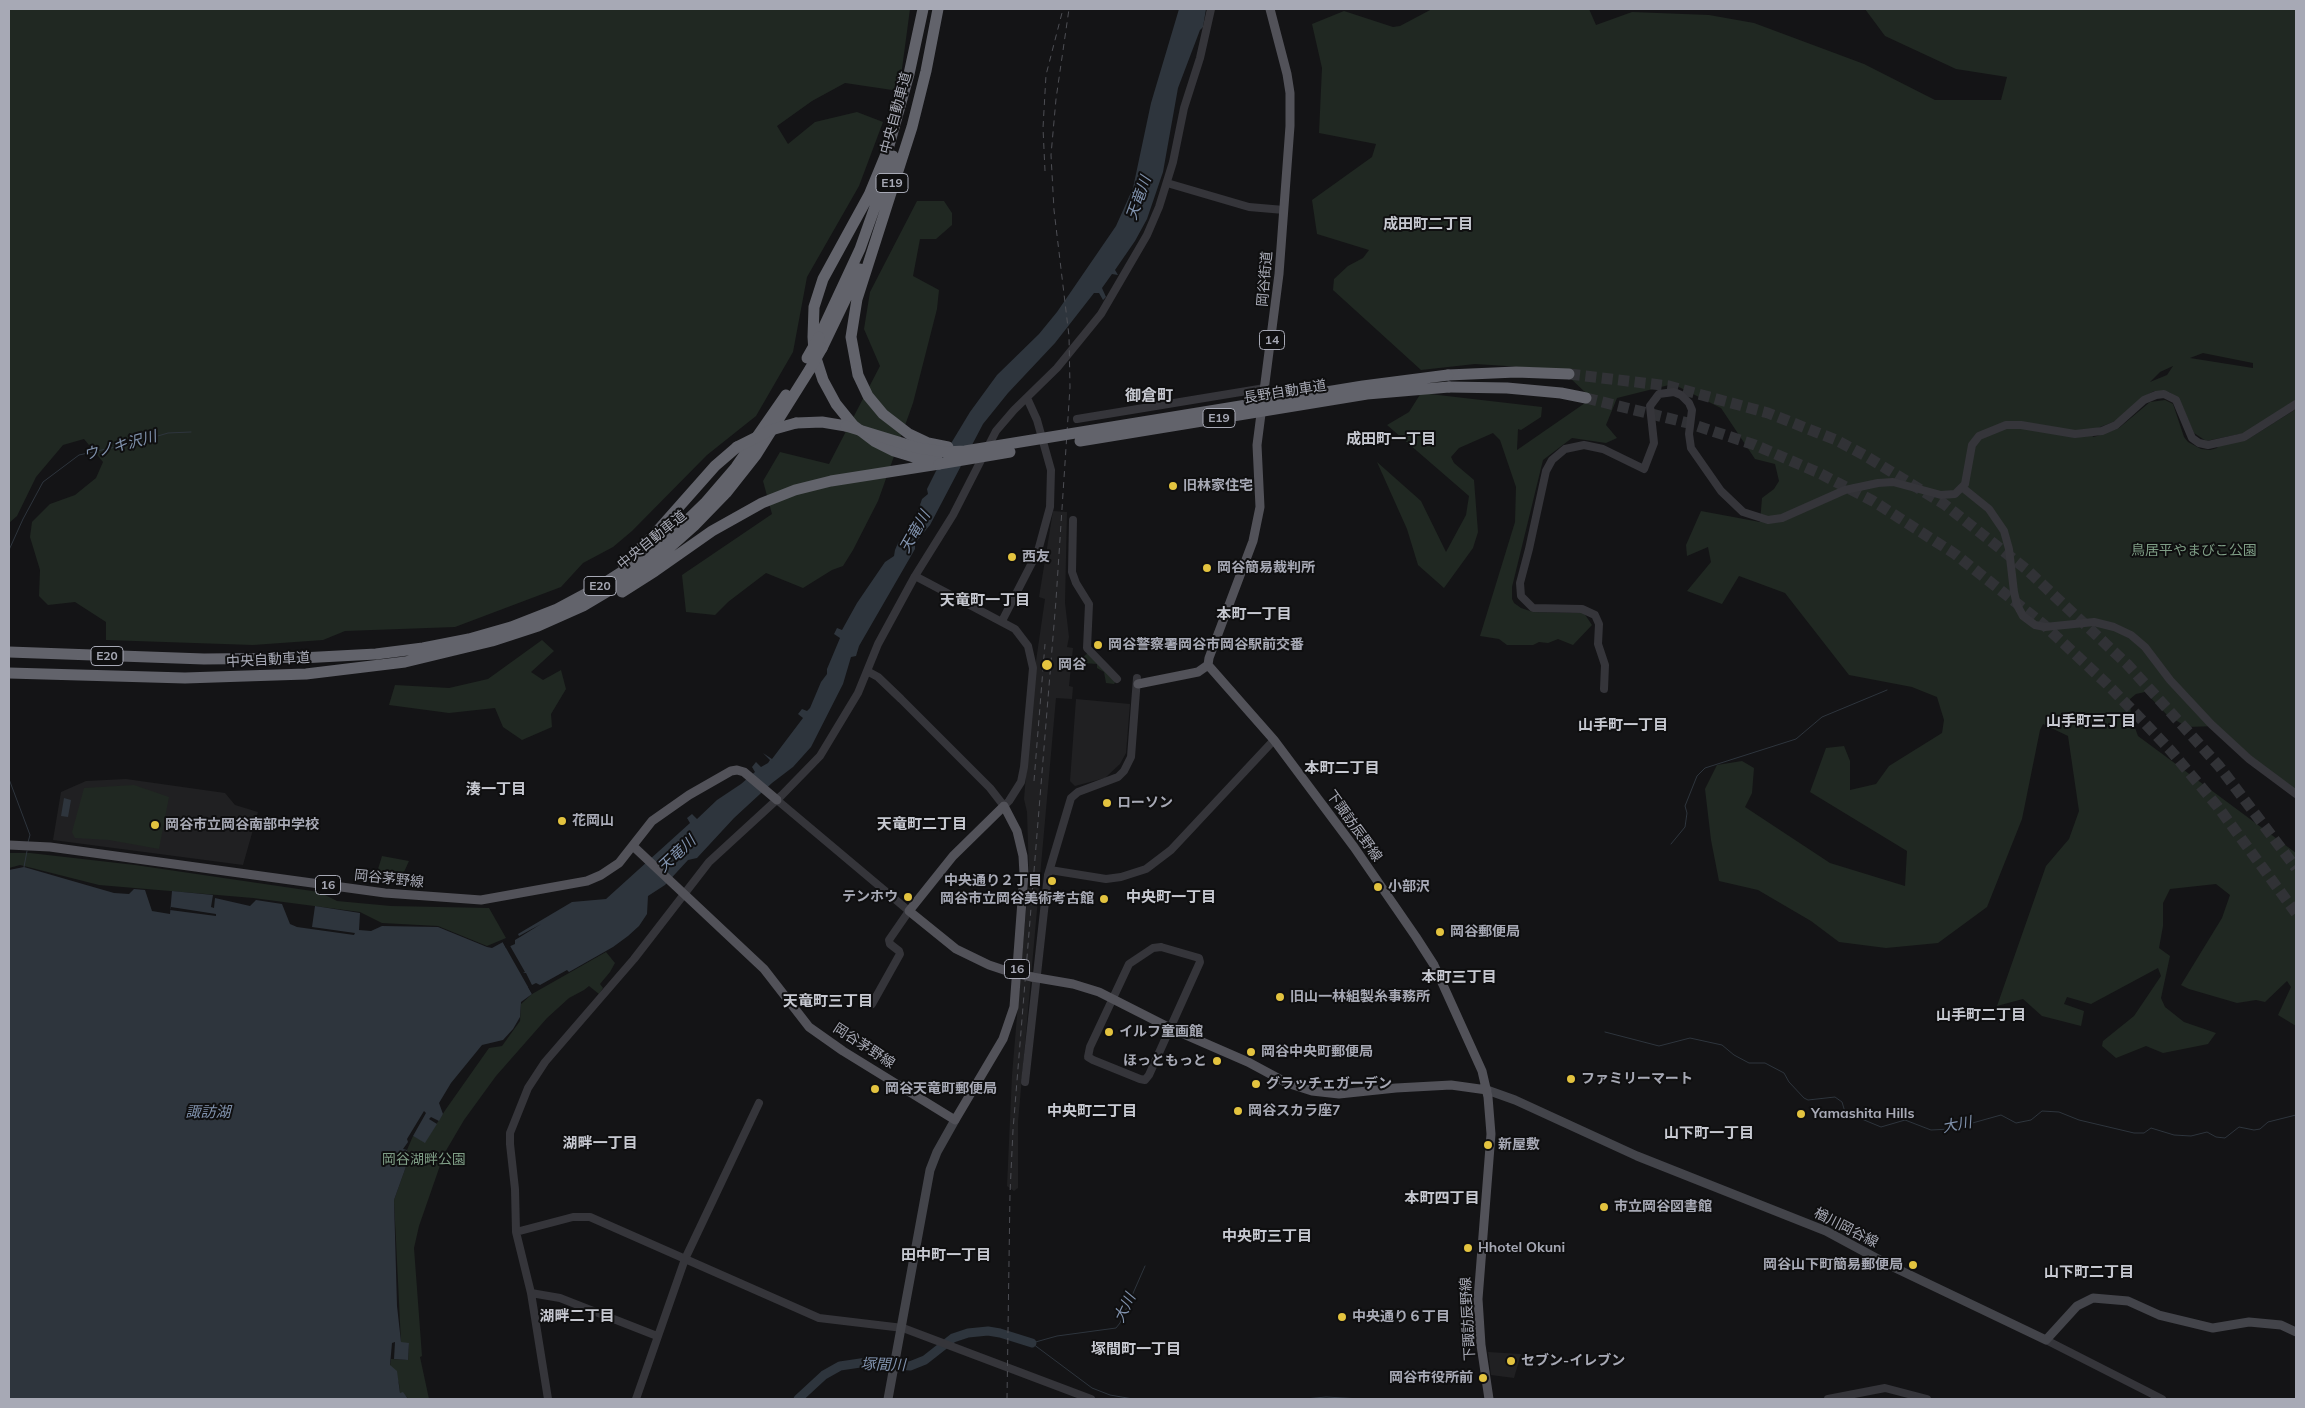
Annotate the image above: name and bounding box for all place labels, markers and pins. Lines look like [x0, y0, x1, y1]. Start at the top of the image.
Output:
place label: 旧林家住宅 [1183, 478, 1253, 494]
marker: 旧林家住宅 [1167, 480, 1179, 492]
place label: 西友 [1022, 549, 1050, 565]
marker: 西友 [1006, 551, 1018, 563]
place label: 岡谷簡易裁判所 [1217, 560, 1315, 576]
marker: 岡谷簡易裁判所 [1201, 562, 1213, 574]
place label: 岡谷警察署岡谷市岡谷駅前交番 [1108, 637, 1304, 653]
marker: 岡谷警察署岡谷市岡谷駅前交番 [1092, 639, 1104, 651]
place label: 岡谷 [1058, 657, 1086, 673]
marker: 岡谷 [1040, 658, 1054, 672]
place label: ローソン [1117, 795, 1173, 811]
marker: ローソン [1101, 797, 1113, 809]
place label: 花岡山 [572, 813, 614, 829]
marker: 花岡山 [556, 815, 568, 827]
place label: 岡谷市立岡谷南部中学校 [165, 817, 319, 833]
marker: 岡谷市立岡谷南部中学校 [149, 819, 161, 831]
place label: 中央通り２丁目 [944, 873, 1042, 889]
marker: 中央通り２丁目 [1046, 875, 1058, 887]
place label: 小部沢 [1388, 879, 1430, 895]
marker: 小部沢 [1372, 881, 1384, 893]
place label: テンホウ [842, 889, 898, 905]
marker: テンホウ [902, 891, 914, 903]
place label: 岡谷市立岡谷美術考古館 [940, 891, 1094, 907]
marker: 岡谷市立岡谷美術考古館 [1098, 893, 1110, 905]
place label: 岡谷郵便局 [1450, 924, 1520, 940]
marker: 岡谷郵便局 [1434, 926, 1446, 938]
place label: 旧山一林組製糸事務所 [1290, 989, 1430, 1005]
marker: 旧山一林組製糸事務所 [1274, 991, 1286, 1003]
place label: イルフ童画館 [1119, 1024, 1203, 1040]
marker: イルフ童画館 [1103, 1026, 1115, 1038]
place label: 岡谷中央町郵便局 [1261, 1044, 1373, 1060]
marker: 岡谷中央町郵便局 [1245, 1046, 1257, 1058]
place label: ほっともっと [1123, 1053, 1207, 1069]
marker: ほっともっと [1211, 1055, 1223, 1067]
place label: ファミリーマート [1581, 1071, 1693, 1087]
marker: ファミリーマート [1565, 1073, 1577, 1085]
place label: グラッチェガーデン [1266, 1076, 1392, 1092]
marker: グラッチェガーデン [1250, 1078, 1262, 1090]
place label: 岡谷天竜町郵便局 [885, 1081, 997, 1097]
marker: 岡谷天竜町郵便局 [869, 1083, 881, 1095]
place label: 岡谷スカラ座7 [1248, 1103, 1340, 1119]
marker: 岡谷スカラ座7 [1232, 1105, 1244, 1117]
place label: Yamashita Hills [1811, 1106, 1914, 1122]
marker: Yamashita Hills [1795, 1108, 1807, 1120]
place label: 新屋敷 [1498, 1137, 1540, 1153]
marker: 新屋敷 [1482, 1139, 1494, 1151]
place label: 市立岡谷図書館 [1614, 1199, 1712, 1215]
marker: 市立岡谷図書館 [1598, 1201, 1610, 1213]
place label: Hhotel Okuni [1478, 1240, 1565, 1256]
marker: Hhotel Okuni [1462, 1242, 1474, 1254]
place label: 岡谷山下町簡易郵便局 [1763, 1257, 1903, 1273]
marker: 岡谷山下町簡易郵便局 [1907, 1259, 1919, 1271]
place label: 中央通り６丁目 [1352, 1309, 1450, 1325]
marker: 中央通り６丁目 [1336, 1311, 1348, 1323]
place label: セブン-イレブン [1521, 1353, 1625, 1369]
marker: セブン-イレブン [1505, 1355, 1517, 1367]
place label: 岡谷市役所前 [1389, 1370, 1473, 1386]
marker: 岡谷市役所前 [1477, 1372, 1489, 1384]

